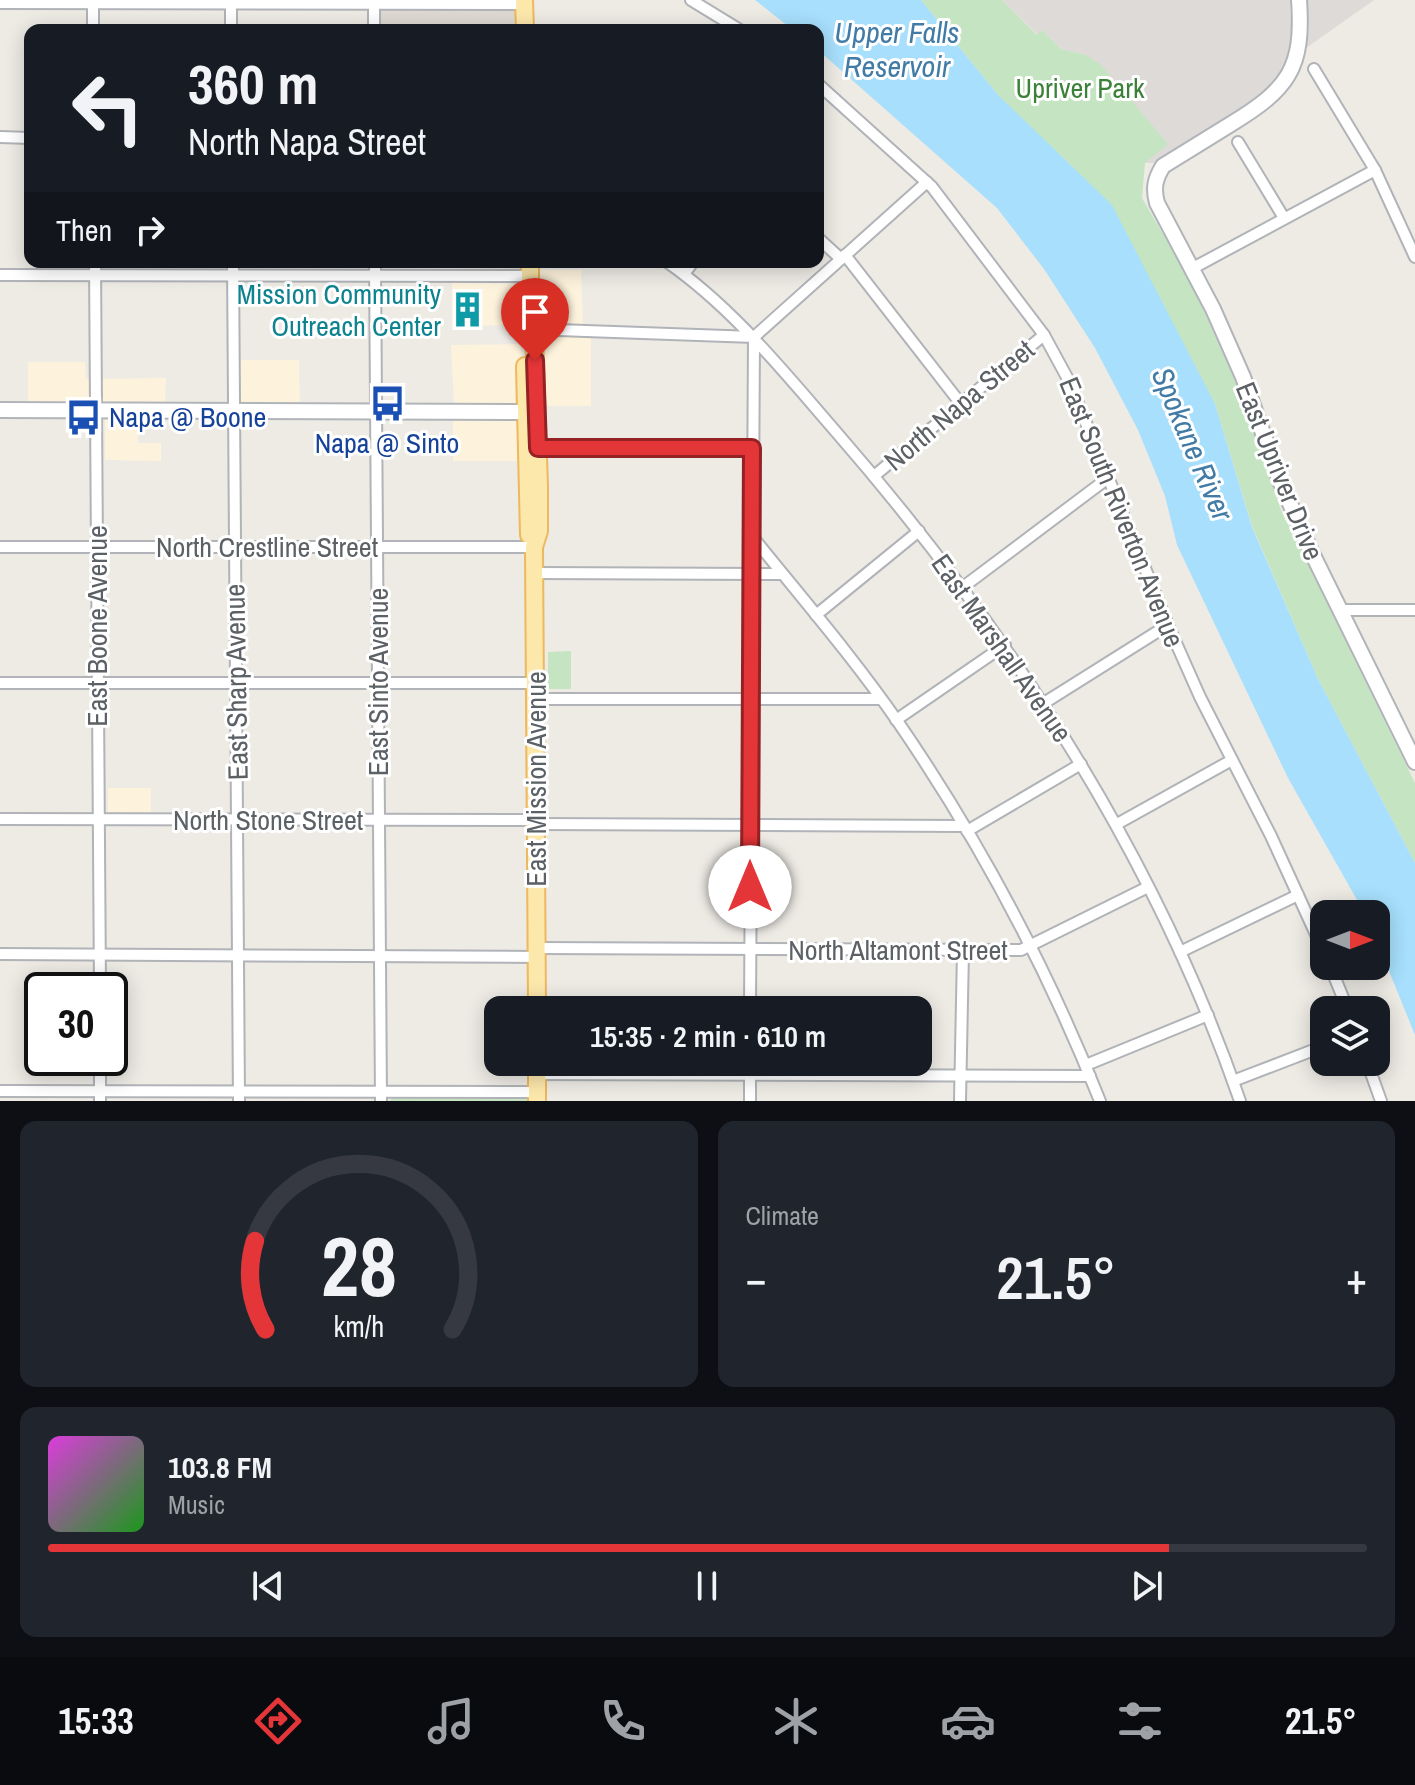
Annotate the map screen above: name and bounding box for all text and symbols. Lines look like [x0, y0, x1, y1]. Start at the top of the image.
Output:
water label: Upper Falls Reservoir [835, 12, 959, 86]
text: 360 m [188, 46, 318, 121]
icon: left [56, 56, 160, 160]
park label: Upriver Park [1016, 69, 1145, 107]
text: North Napa Street [188, 118, 426, 166]
icon: right [128, 208, 172, 252]
text: Then [56, 210, 112, 250]
place label: Mission Community Outreach Center [237, 275, 442, 345]
pin [501, 278, 569, 360]
icon: arrive [513, 290, 557, 334]
building icon: Mission Community Outreach Center [448, 291, 486, 329]
street label: North Napa Street [876, 331, 1042, 479]
water label: Spokane River [1143, 361, 1243, 527]
street label: East South Riverton Avenue [1050, 371, 1194, 653]
street label: East Upriver Drive [1227, 376, 1333, 566]
bus stop icon: Napa @ Sinto [368, 384, 406, 422]
bus stop icon: Napa @ Boone [64, 398, 102, 436]
place label: Napa @ Boone [109, 398, 266, 436]
place label: Napa @ Sinto [315, 424, 459, 462]
street label: East Boone Avenue [78, 525, 116, 727]
street label: North Crestline Street [156, 528, 378, 566]
street label: East Marshall Avenue [923, 546, 1081, 750]
street label: East Sharp Avenue [215, 584, 257, 780]
street label: East Sinto Avenue [359, 588, 397, 776]
street label: East Mission Avenue [517, 671, 555, 887]
street label: North Stone Street [173, 801, 363, 839]
position arrow [708, 845, 792, 929]
north arrow [1310, 900, 1390, 980]
map controls [1310, 900, 1390, 1076]
street label: North Altamont Street [788, 931, 1008, 969]
speed limit sign: 30 [24, 972, 128, 1076]
button: layers [1310, 996, 1390, 1076]
text: 15:35 · 2 min · 610 m [590, 1016, 826, 1056]
text: Climate [746, 1198, 819, 1233]
text: 28 [321, 1210, 397, 1322]
text: 21.5° [996, 1237, 1116, 1318]
text: − [746, 1248, 767, 1308]
text: + [1346, 1248, 1367, 1308]
text: km/h [333, 1307, 384, 1346]
text: 103.8 FM [168, 1447, 272, 1487]
text: Music [168, 1487, 225, 1522]
icon: previous [246, 1564, 290, 1608]
icon: pause [685, 1564, 729, 1608]
icon: next [1125, 1564, 1169, 1608]
icon: directions [250, 1693, 306, 1749]
icon: music [423, 1693, 479, 1749]
icon: phone [595, 1693, 651, 1749]
icon: climate [768, 1693, 824, 1749]
icon: car [940, 1693, 996, 1749]
icon: filters [1112, 1693, 1168, 1749]
text: 15:33 [58, 1697, 134, 1745]
text: 21.5° [1285, 1697, 1357, 1745]

